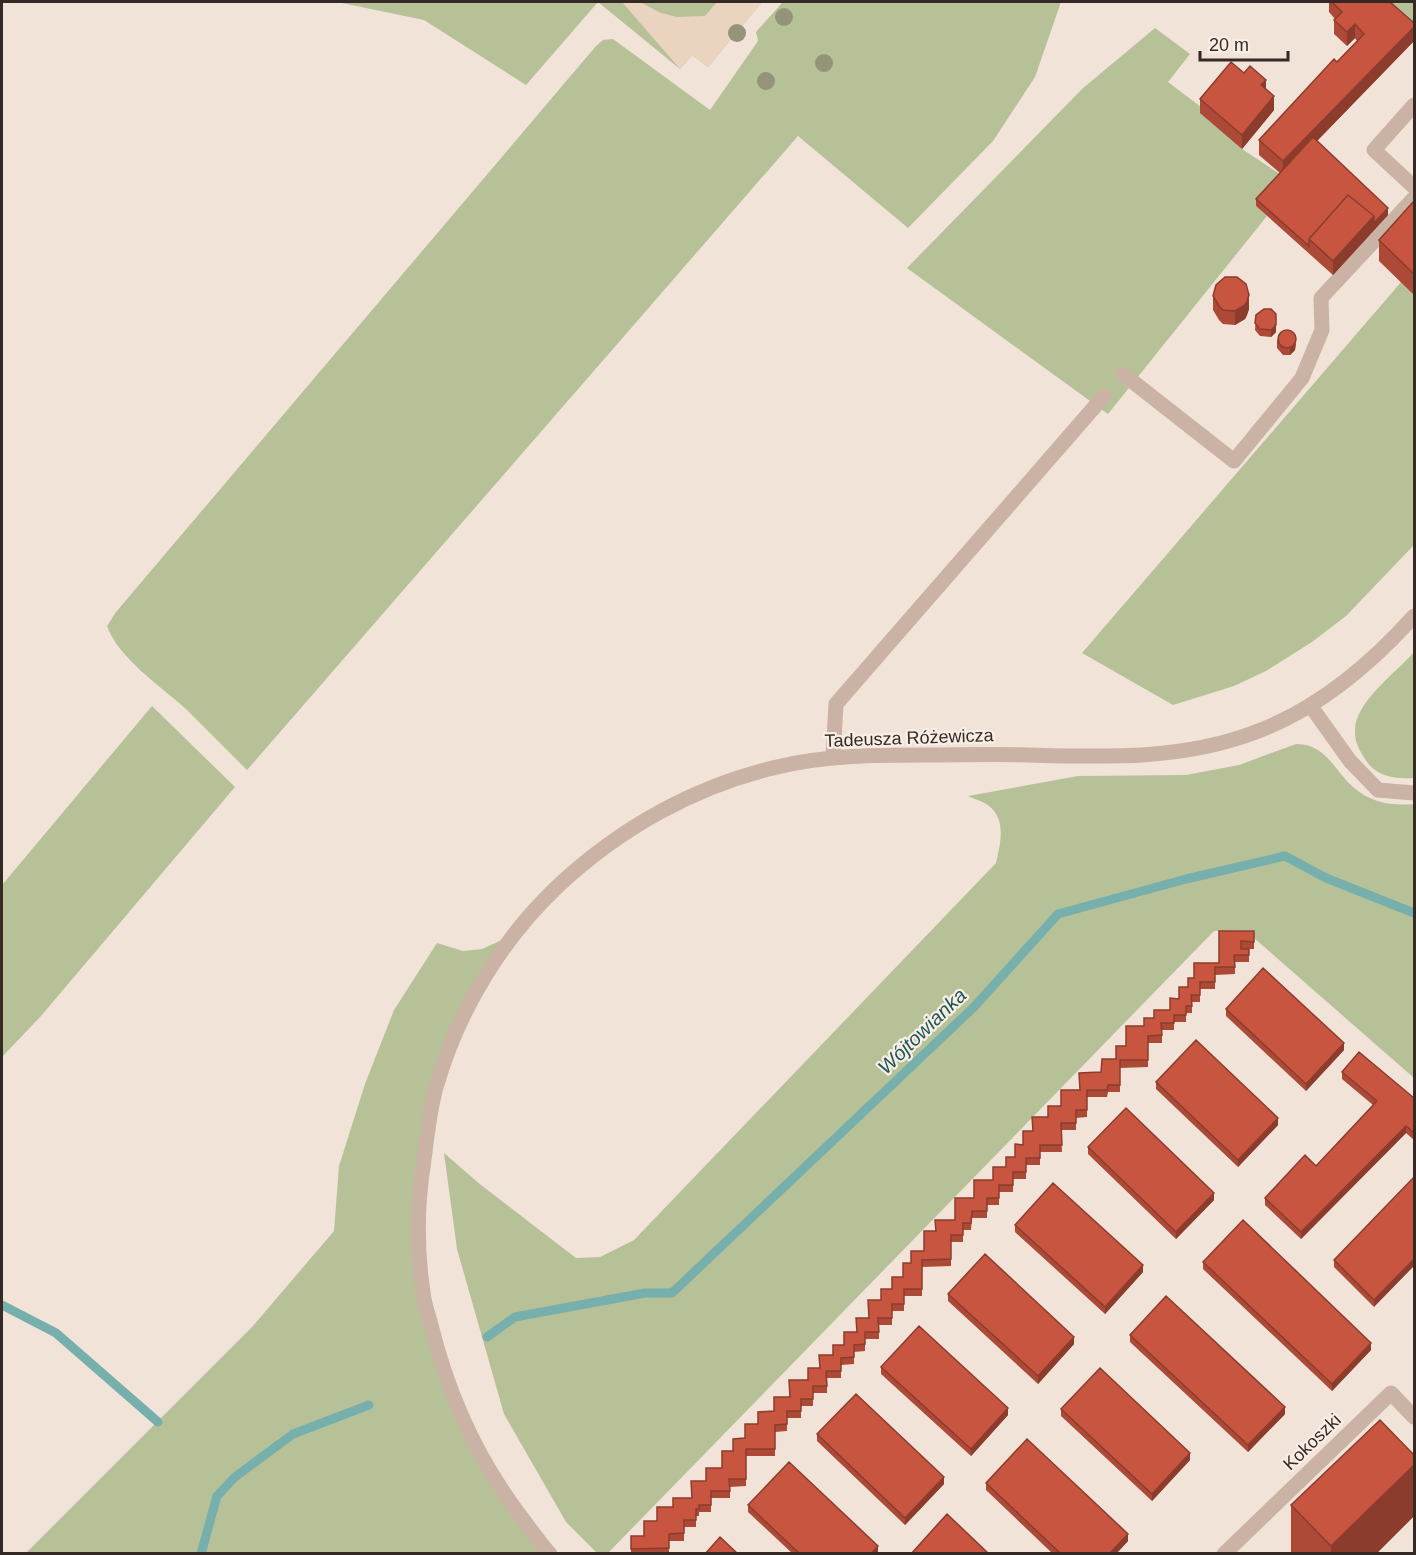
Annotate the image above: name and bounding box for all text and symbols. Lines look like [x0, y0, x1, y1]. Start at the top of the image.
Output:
scale bar [1200, 24, 1288, 62]
text: 20 m [1209, 35, 1249, 55]
street label: Tadeusza Różewicza [824, 725, 995, 751]
water label: Wójtowianka [874, 984, 970, 1078]
street label: Kokoszki [1279, 1410, 1345, 1474]

